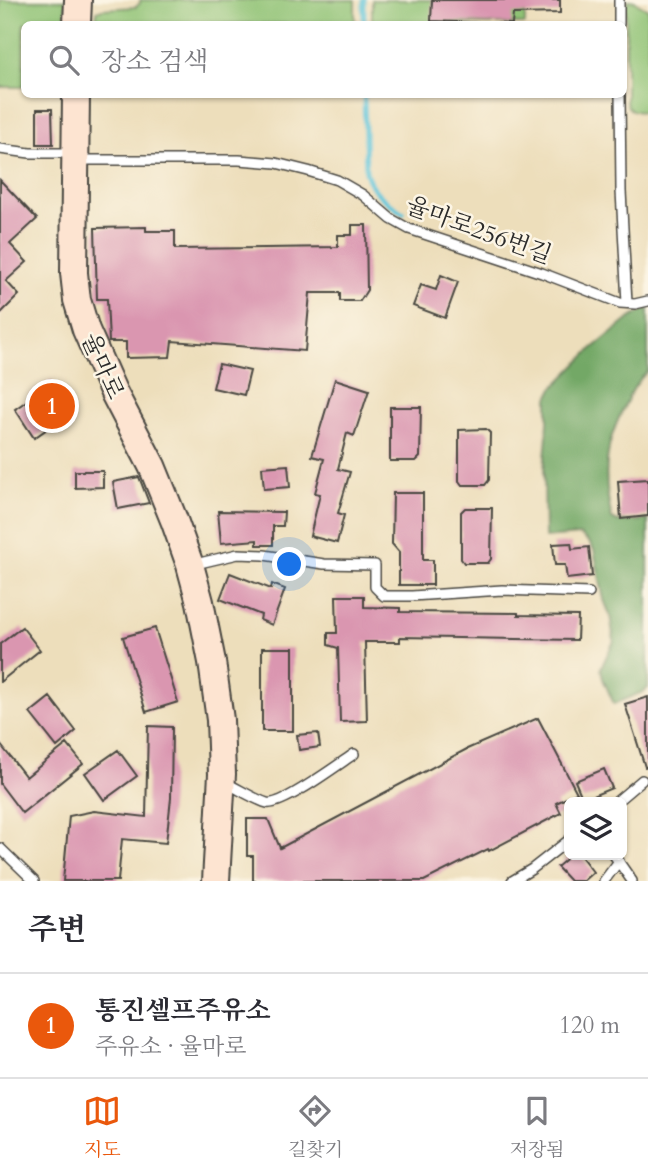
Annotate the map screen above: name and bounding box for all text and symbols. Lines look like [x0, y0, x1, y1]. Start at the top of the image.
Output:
search box [21, 21, 627, 98]
icon: search [45, 41, 83, 79]
text: 장소 검색 [101, 44, 208, 79]
street label: 율마로256번길 [401, 189, 556, 272]
street label: 율마로 [73, 328, 132, 405]
pin: 1 [29, 380, 75, 432]
your location [272, 547, 306, 581]
map controls [564, 797, 627, 860]
button: layers [564, 797, 627, 860]
text: 주변 [28, 909, 86, 950]
text: 통진셀프주유소 [95, 993, 271, 1028]
text: 1 [45, 1010, 57, 1041]
text: 120 m [559, 1010, 620, 1041]
text: 주유소 · 율마로 [95, 1031, 247, 1062]
tab: 지도 [83, 1092, 121, 1163]
tab: 길찾기 [288, 1092, 343, 1163]
tab: 저장됨 [510, 1092, 565, 1163]

